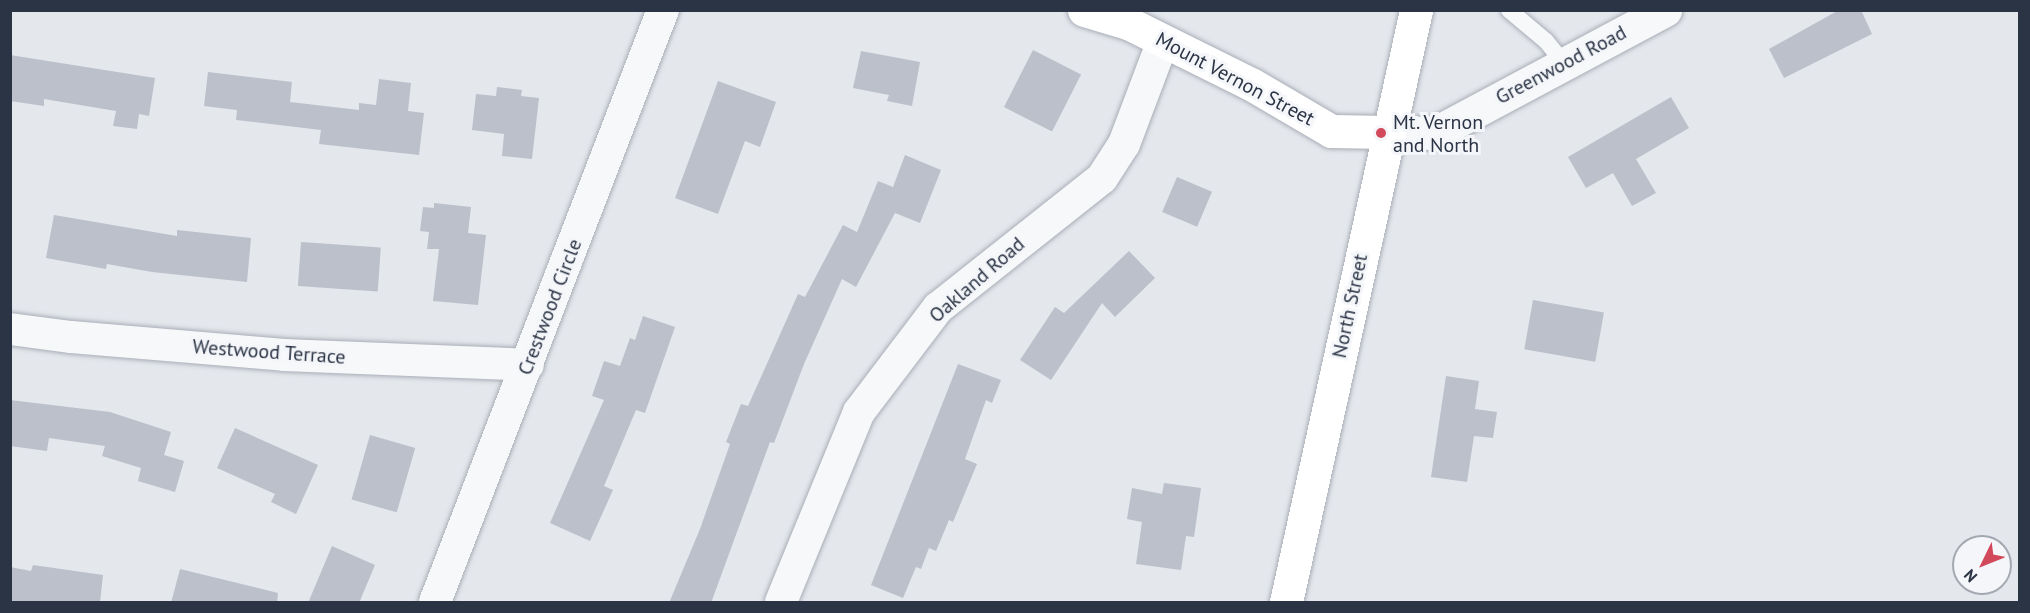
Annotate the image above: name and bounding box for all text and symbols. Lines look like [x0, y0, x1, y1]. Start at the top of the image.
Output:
street label: Greenwood Road [1492, 20, 1630, 110]
street label: Mount Vernon Street [1151, 27, 1319, 131]
place label: Mt. Vernon and North [1393, 110, 1485, 157]
marker: Mt. Vernon and North [1374, 126, 1388, 140]
street label: Oakland Road [924, 232, 1030, 328]
street label: Crestwood Circle [513, 236, 587, 378]
street label: North Street [1327, 252, 1373, 360]
street label: Westwood Terrace [191, 335, 347, 369]
north arrow [1952, 535, 2012, 595]
text: N [1959, 565, 1981, 587]

